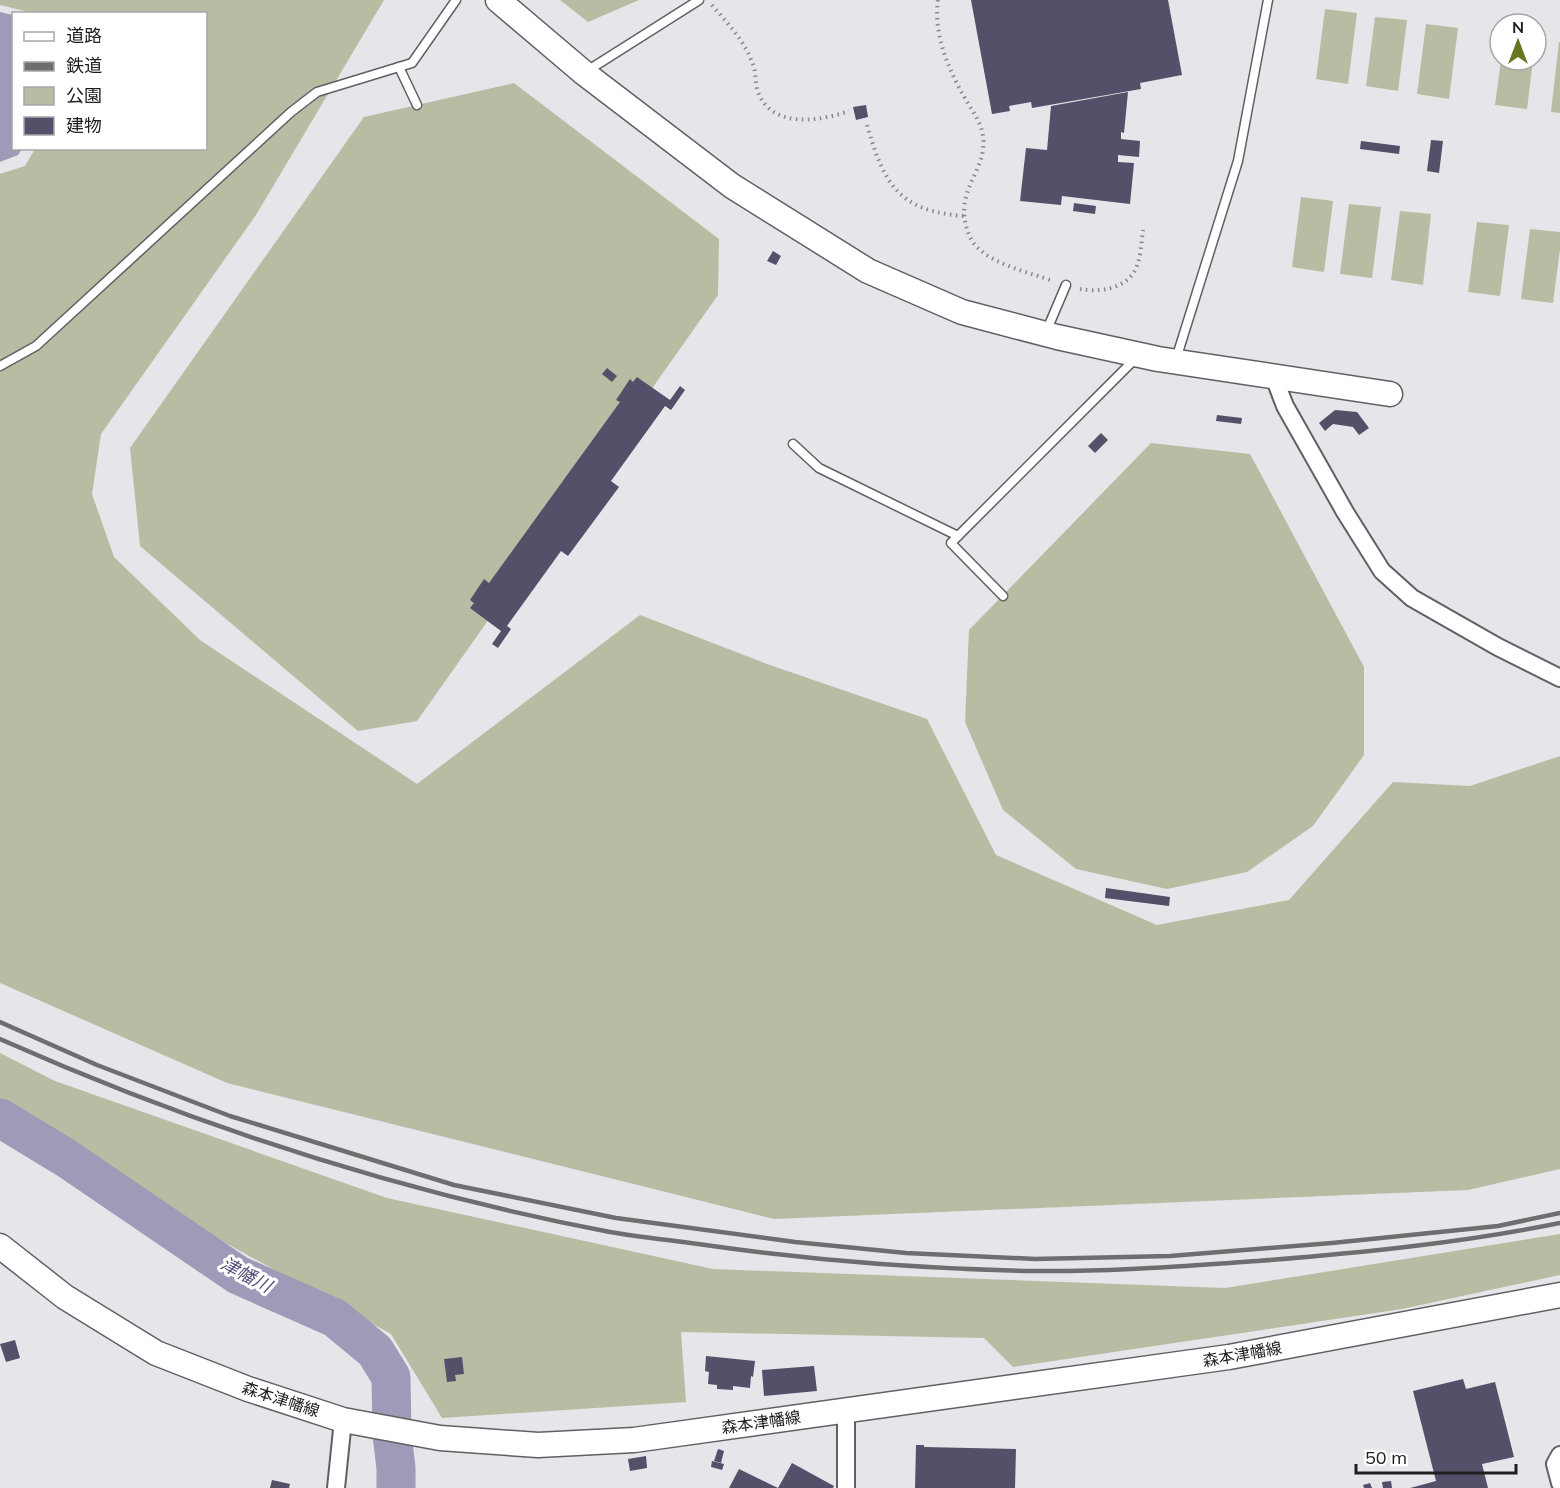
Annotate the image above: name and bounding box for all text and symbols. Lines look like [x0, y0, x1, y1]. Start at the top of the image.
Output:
legend [12, 12, 207, 150]
north arrow [1488, 12, 1548, 72]
text: N [1512, 17, 1524, 37]
text: 道路 [66, 24, 102, 47]
text: 鉄道 [66, 54, 102, 77]
text: 公園 [66, 84, 102, 107]
text: 建物 [66, 114, 102, 137]
water label: 津幡川 [217, 1252, 277, 1298]
street label: 森本津幡線 [1201, 1337, 1283, 1371]
street label: 森本津幡線 [240, 1377, 322, 1421]
street label: 森本津幡線 [720, 1407, 802, 1437]
scale bar [1356, 1437, 1516, 1475]
text: 50 m [1365, 1446, 1407, 1469]

